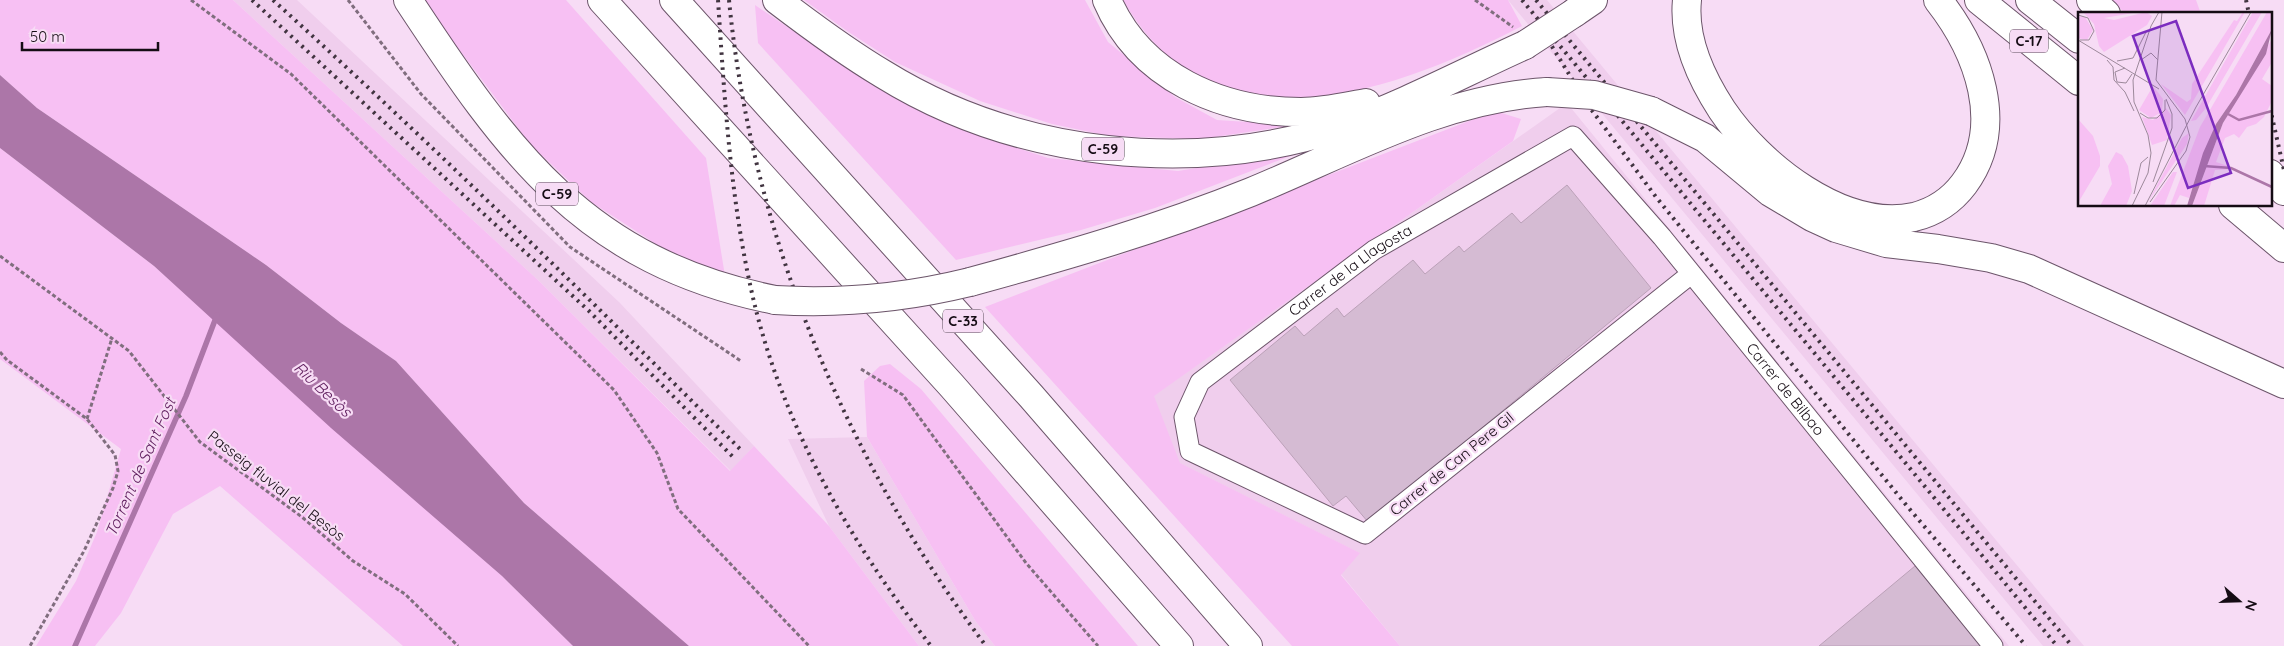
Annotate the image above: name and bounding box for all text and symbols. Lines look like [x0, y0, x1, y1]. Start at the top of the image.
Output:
inset map [2078, 12, 2272, 206]
scale bar [22, 20, 159, 52]
text: 50 m [30, 27, 65, 46]
road number: C-17 [2010, 29, 2048, 52]
road number: C-59 [1082, 138, 1124, 160]
road number: C-59 [536, 182, 578, 205]
street label: Carrer de la Llagosta [1285, 220, 1415, 320]
road number: C-33 [943, 310, 983, 332]
street label: Carrer de Bilbao [1742, 339, 1829, 439]
water label: Riu Besòs [290, 357, 357, 422]
water label: Torrent de Sant Fost [100, 393, 180, 539]
street label: Carrer de Can Pere Gil [1386, 408, 1518, 519]
street label: Passeig fluvial del Besòs [204, 426, 349, 545]
north arrow [2214, 576, 2264, 626]
text: N [2241, 598, 2261, 613]

